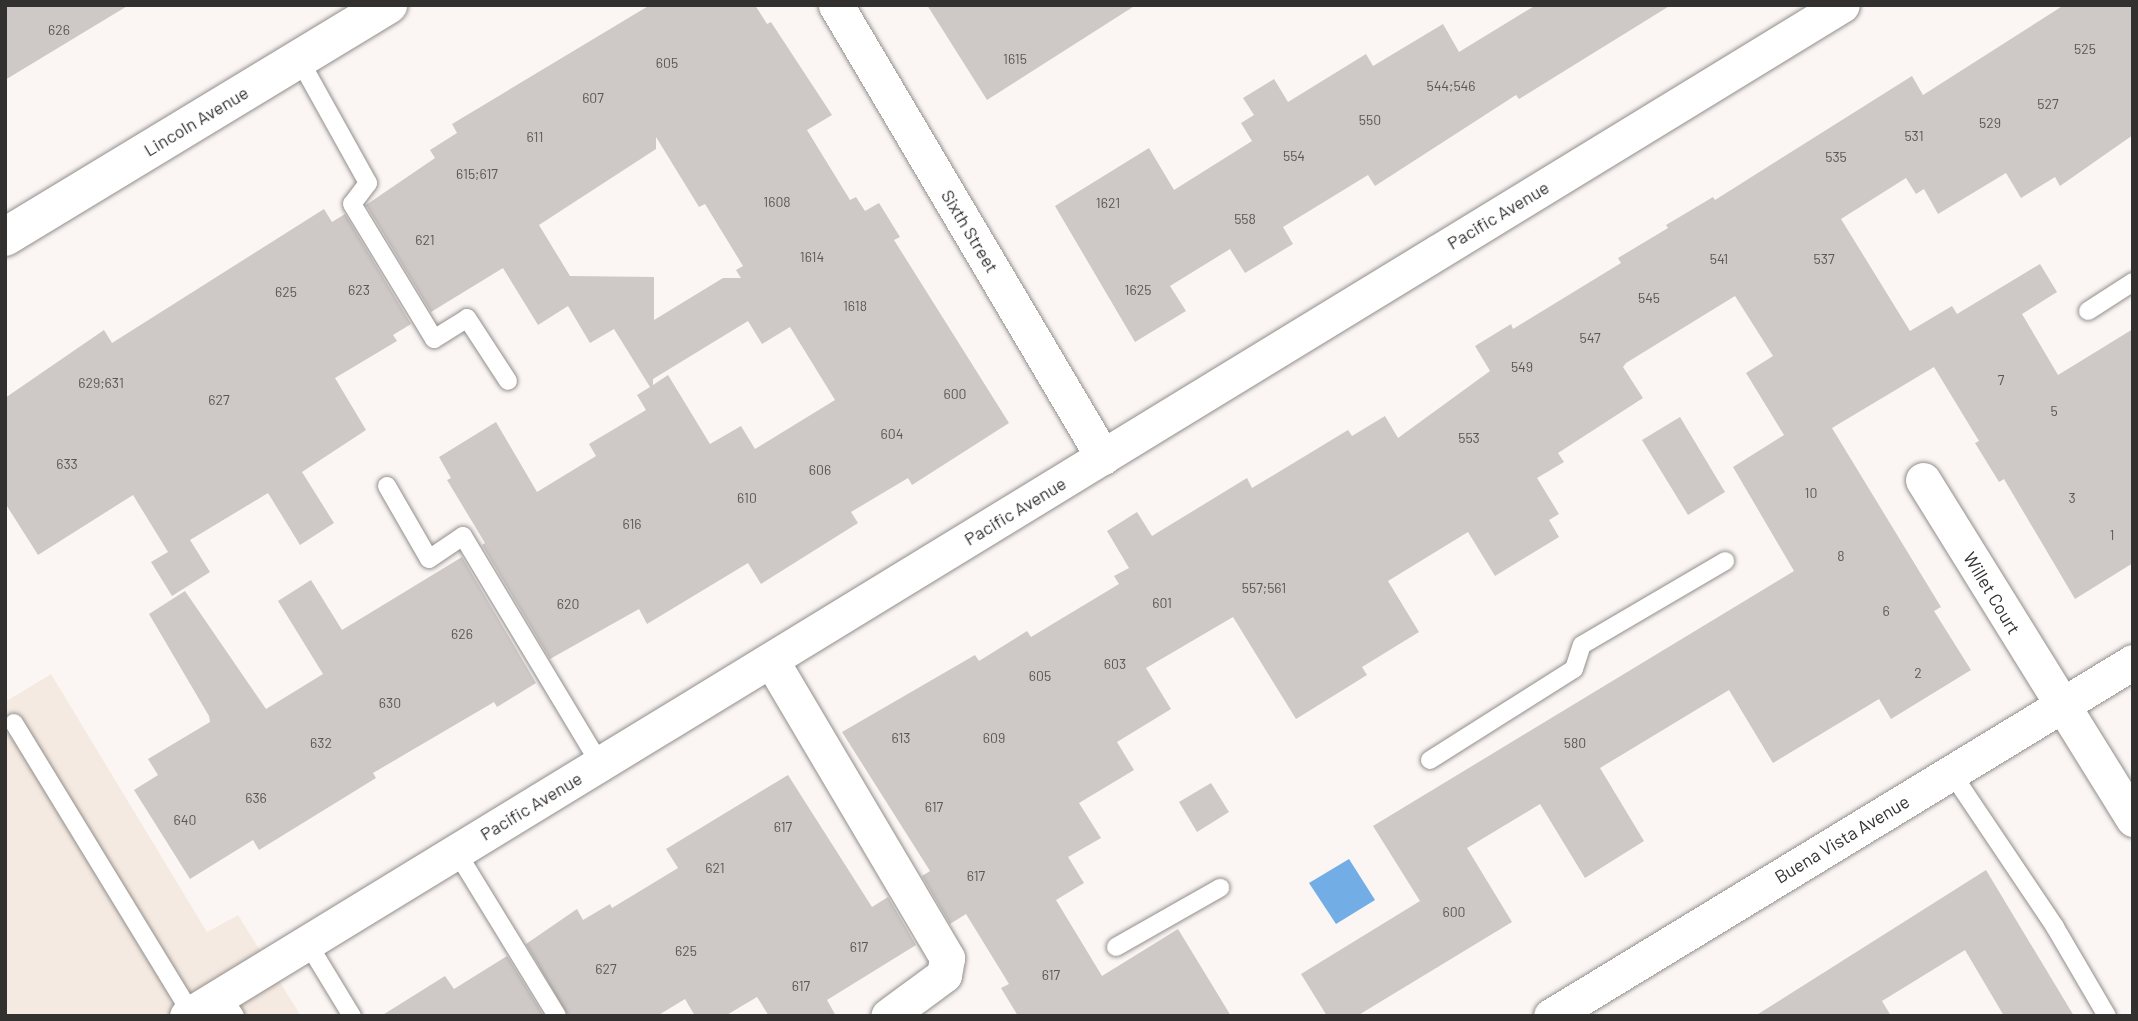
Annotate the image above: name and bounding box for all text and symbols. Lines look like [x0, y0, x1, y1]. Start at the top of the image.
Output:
house number: 626 [48, 22, 70, 38]
house number: 525 [2074, 41, 2096, 57]
house number: 1615 [1003, 51, 1027, 67]
house number: 605 [656, 55, 678, 71]
house number: 544;546 [1426, 78, 1476, 94]
street label: Lincoln Avenue [140, 81, 252, 161]
house number: 607 [582, 90, 604, 106]
house number: 527 [2037, 96, 2059, 112]
house number: 550 [1359, 112, 1381, 128]
house number: 529 [1979, 115, 2001, 131]
house number: 531 [1904, 128, 1924, 144]
house number: 611 [527, 129, 543, 145]
house number: 554 [1283, 148, 1305, 164]
house number: 535 [1825, 149, 1847, 165]
house number: 615;617 [456, 166, 498, 182]
street label: Pacific Avenue [1443, 176, 1553, 254]
street label: Sixth Street [937, 186, 1003, 276]
house number: 1608 [763, 194, 791, 210]
house number: 1621 [1096, 195, 1120, 211]
house number: 558 [1234, 211, 1256, 227]
house number: 621 [415, 232, 435, 248]
house number: 1614 [800, 249, 824, 265]
house number: 541 [1710, 251, 1728, 267]
house number: 537 [1813, 251, 1835, 267]
house number: 623 [348, 282, 370, 298]
house number: 1625 [1125, 282, 1151, 298]
house number: 625 [275, 284, 297, 300]
house number: 545 [1638, 290, 1660, 306]
house number: 1618 [843, 298, 867, 314]
house number: 547 [1579, 330, 1601, 346]
house number: 549 [1511, 359, 1533, 375]
house number: 7 [1998, 372, 2004, 388]
house number: 629;631 [78, 375, 124, 391]
house number: 600 [943, 386, 967, 402]
house number: 627 [208, 392, 230, 408]
house number: 5 [2050, 403, 2058, 419]
house number: 604 [881, 426, 903, 442]
house number: 553 [1458, 430, 1480, 446]
house number: 633 [56, 456, 78, 472]
house number: 606 [809, 462, 831, 478]
street label: Pacific Avenue [960, 472, 1070, 550]
house number: 10 [1805, 485, 1817, 501]
house number: 610 [737, 490, 757, 506]
house number: 3 [2068, 490, 2076, 506]
house number: 616 [622, 516, 642, 532]
house number: 1 [2110, 527, 2114, 543]
house number: 8 [1837, 548, 1845, 564]
street label: Willet Court [1959, 548, 2025, 638]
house number: 557;561 [1242, 580, 1286, 596]
house number: 601 [1152, 595, 1172, 611]
house number: 620 [557, 596, 579, 612]
house number: 6 [1882, 603, 1890, 619]
house number: 626 [451, 626, 473, 642]
house number: 603 [1104, 656, 1126, 672]
house number: 2 [1914, 665, 1922, 681]
house number: 605 [1029, 668, 1051, 684]
house number: 630 [379, 695, 401, 711]
house number: 613 [891, 730, 911, 746]
house number: 609 [983, 730, 1005, 746]
house number: 632 [310, 735, 332, 751]
house number: 580 [1564, 735, 1586, 751]
street label: Pacific Avenue [476, 767, 586, 845]
house number: 636 [245, 790, 267, 806]
street label: Buena Vista Avenue [1771, 790, 1913, 888]
house number: 617 [925, 799, 943, 815]
house number: 640 [174, 812, 196, 828]
house number: 617 [774, 819, 792, 835]
house number: 621 [705, 860, 725, 876]
house number: 617 [967, 868, 985, 884]
house number: 600 [1442, 904, 1466, 920]
house number: 617 [850, 939, 868, 955]
house number: 625 [675, 943, 697, 959]
house number: 627 [595, 961, 617, 977]
house number: 617 [1042, 967, 1060, 983]
house number: 617 [792, 978, 810, 994]

